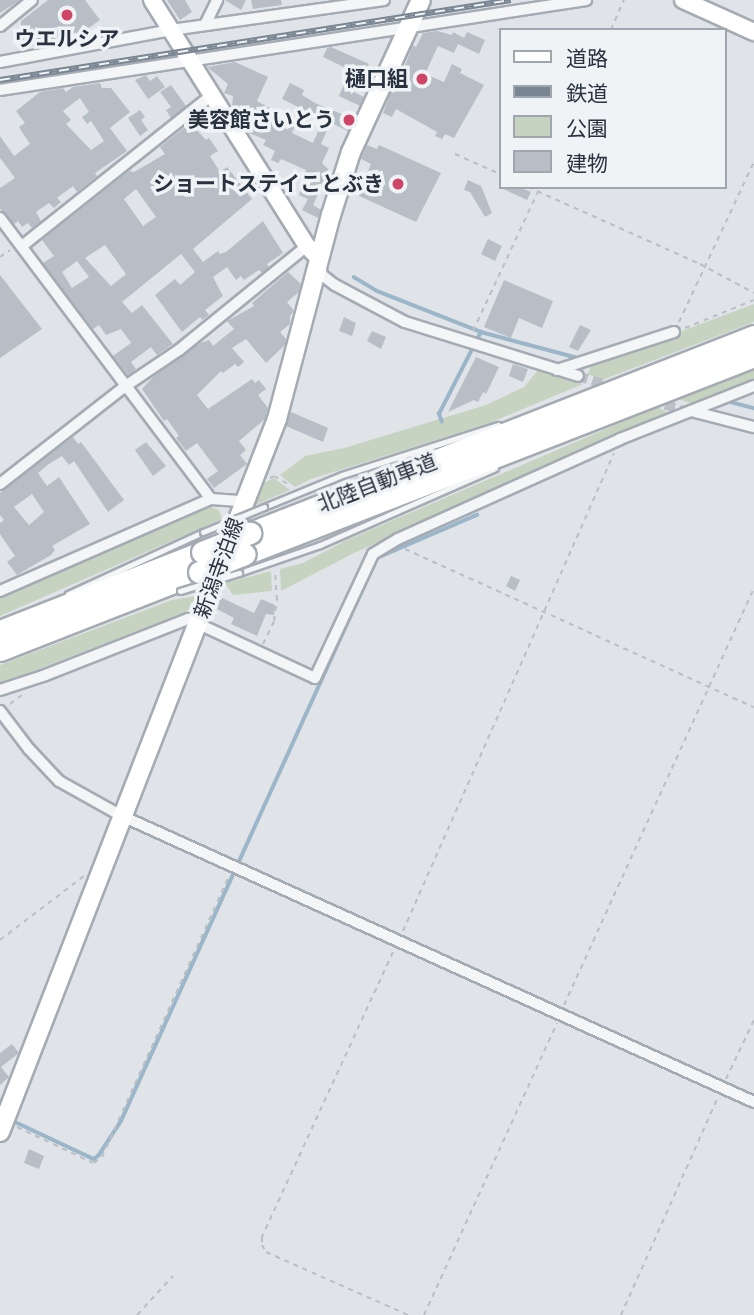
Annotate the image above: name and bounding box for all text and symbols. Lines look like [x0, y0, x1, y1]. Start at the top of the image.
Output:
marker: ウエルシア [59, 7, 75, 23]
place label: ウエルシア [15, 26, 119, 52]
legend [498, 28, 726, 189]
text: 道路 [566, 47, 608, 70]
place label: 樋口組 [345, 66, 408, 92]
marker: 樋口組 [414, 71, 430, 87]
text: 鉄道 [566, 82, 608, 105]
place label: 美容館さいとう [188, 107, 335, 133]
marker: 美容館さいとう [341, 112, 357, 128]
text: 公園 [566, 117, 608, 140]
text: 建物 [566, 152, 608, 175]
place label: ショートステイことぶき [153, 171, 384, 197]
marker: ショートステイことぶき [390, 176, 406, 192]
street label: 北陸自動車道 [314, 449, 440, 517]
street label: 新潟寺泊線 [189, 514, 249, 622]

